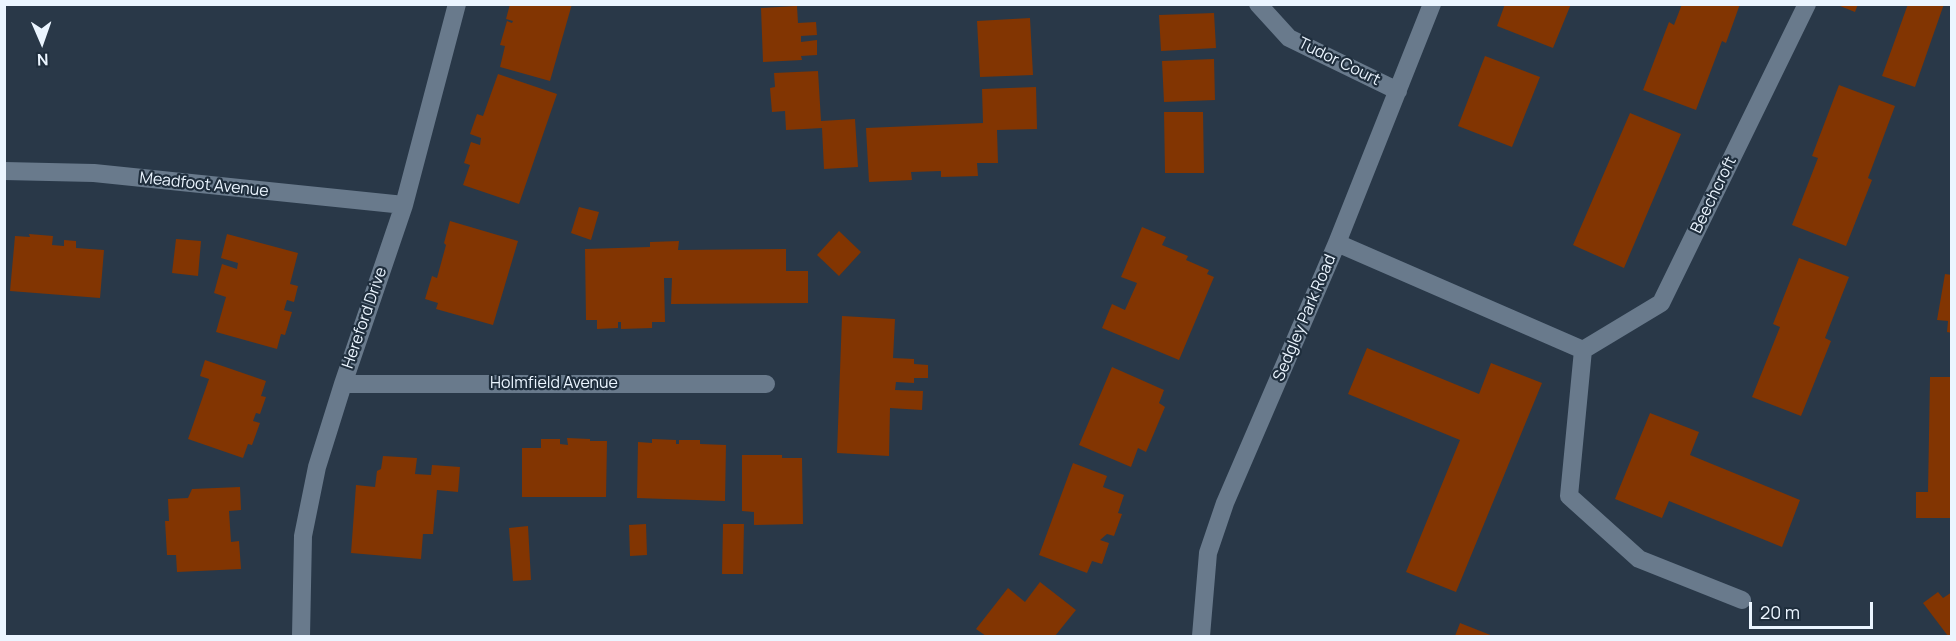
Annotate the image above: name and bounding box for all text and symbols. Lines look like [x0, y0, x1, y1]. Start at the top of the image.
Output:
north arrow [12, 12, 72, 72]
street label: Tudor Court [1295, 34, 1383, 90]
text: N [36, 49, 49, 71]
street label: Beechcroft [1687, 154, 1741, 236]
street label: Meadfoot Avenue [139, 169, 269, 201]
street label: Sedgley Park Road [1270, 252, 1340, 384]
street label: Hereford Drive [339, 265, 391, 371]
street label: Holmfield Avenue [490, 374, 618, 394]
scale bar [1752, 590, 1876, 628]
text: 20 m [1760, 600, 1800, 624]

